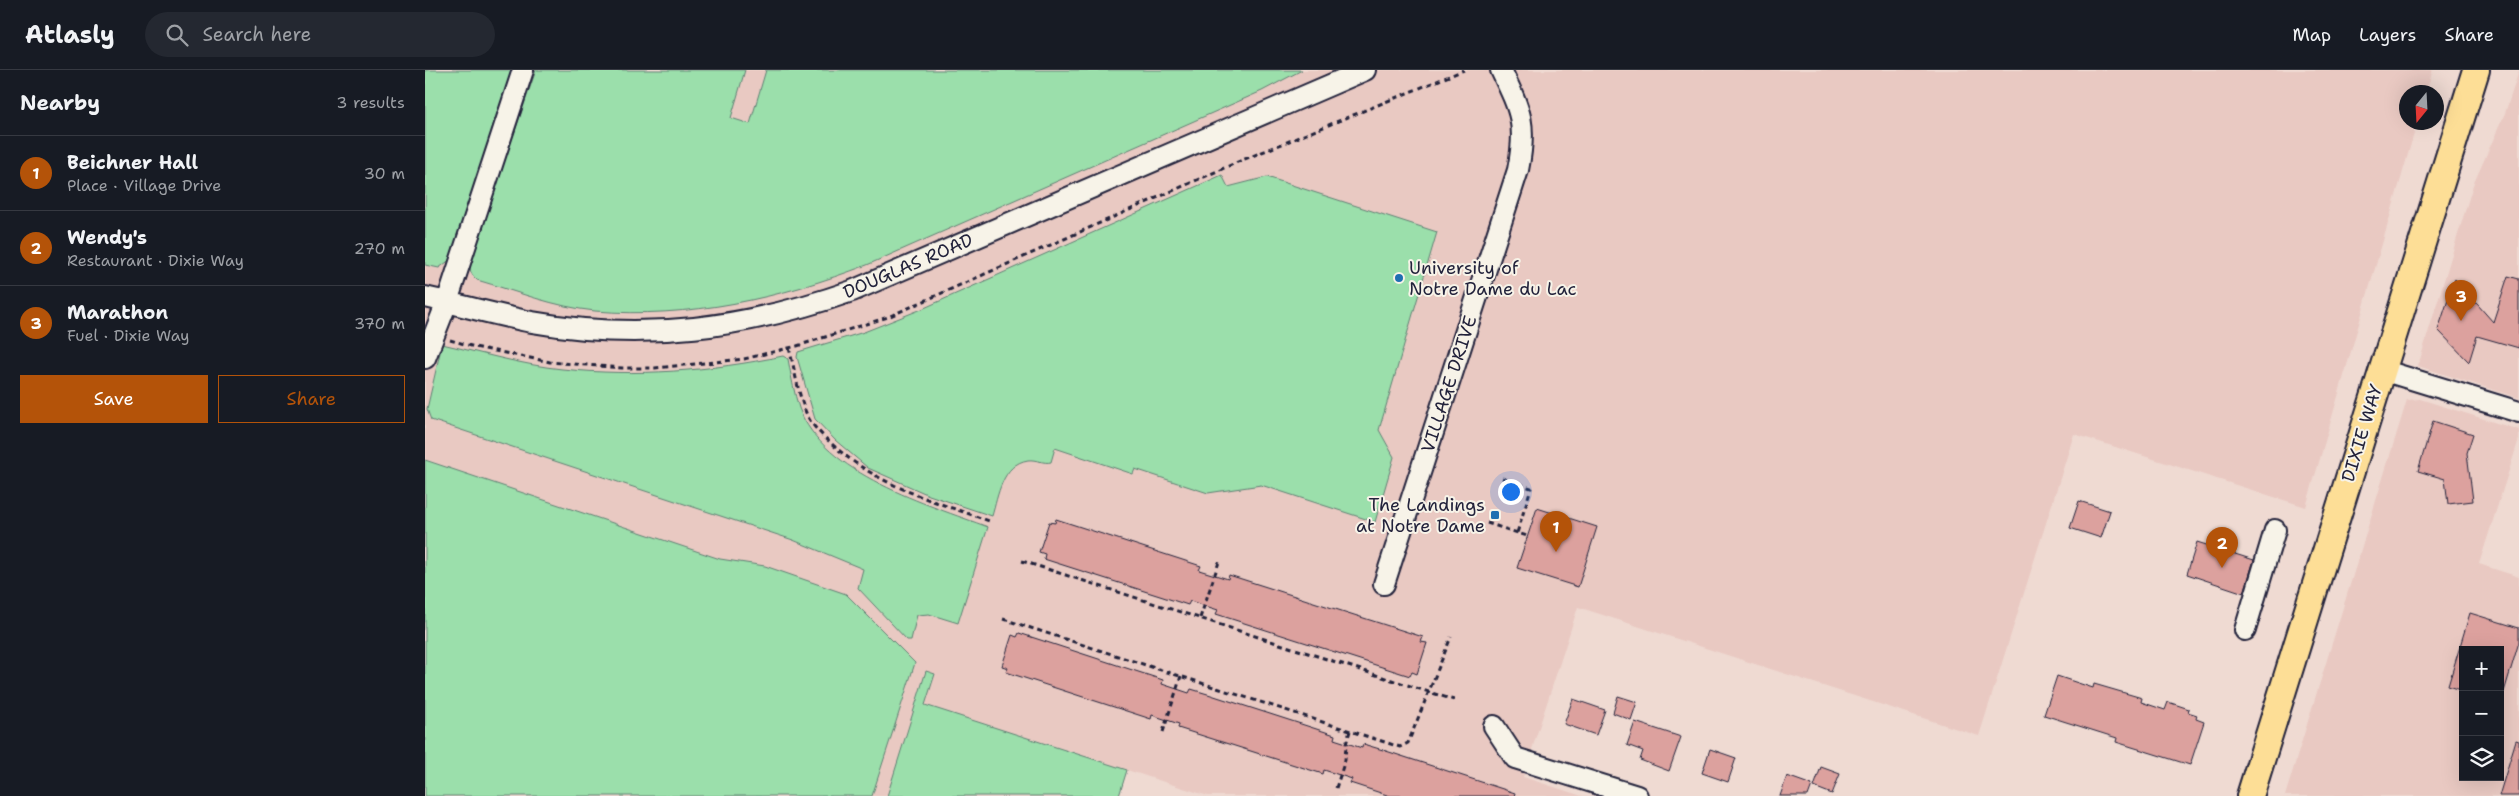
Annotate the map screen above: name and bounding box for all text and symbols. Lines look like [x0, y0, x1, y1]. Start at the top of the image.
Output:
search box [145, 12, 495, 57]
text: Atlasly [25, 19, 115, 51]
icon: search [163, 21, 191, 49]
text: Search here [203, 22, 311, 47]
text: Map [2293, 23, 2331, 47]
text: Layers [2359, 23, 2416, 47]
text: Share [2444, 23, 2494, 47]
north arrow [2399, 85, 2444, 130]
text: Nearby [20, 89, 100, 117]
text: 3 results [336, 92, 405, 113]
text: Beichner Hall [67, 150, 198, 175]
text: 1 [32, 163, 40, 184]
text: 30 m [364, 163, 405, 184]
text: Place · Village Drive [67, 175, 221, 196]
text: Wendy's [67, 225, 147, 250]
street label: DOUGLAS ROAD [839, 228, 977, 304]
text: 2 [30, 238, 42, 259]
text: 270 m [354, 238, 405, 259]
text: Restaurant · Dixie Way [67, 250, 244, 271]
place label: University of Notre Dame du Lac [1409, 256, 1577, 301]
marker: University of Notre Dame du Lac [1393, 272, 1405, 284]
pin: 3 [2445, 280, 2477, 321]
text: Marathon [67, 300, 168, 325]
street label: VILLAGE DRIVE [1416, 312, 1482, 456]
text: 3 [30, 313, 42, 334]
text: 370 m [354, 313, 405, 334]
text: Fuel · Dixie Way [67, 325, 190, 346]
button: Save [20, 375, 208, 423]
button: Share [218, 375, 405, 423]
street label: DIXIE WAY [2336, 381, 2388, 485]
your location [1498, 479, 1524, 505]
place label: The Landings at Notre Dame [1356, 493, 1485, 538]
marker: The Landings at Notre Dame [1489, 509, 1501, 521]
pin: 1 [1540, 511, 1572, 552]
pin: 2 [2206, 527, 2238, 568]
map controls [2459, 646, 2504, 781]
button: + [2459, 646, 2504, 691]
button: − [2459, 691, 2504, 736]
button: layers [2459, 736, 2504, 781]

